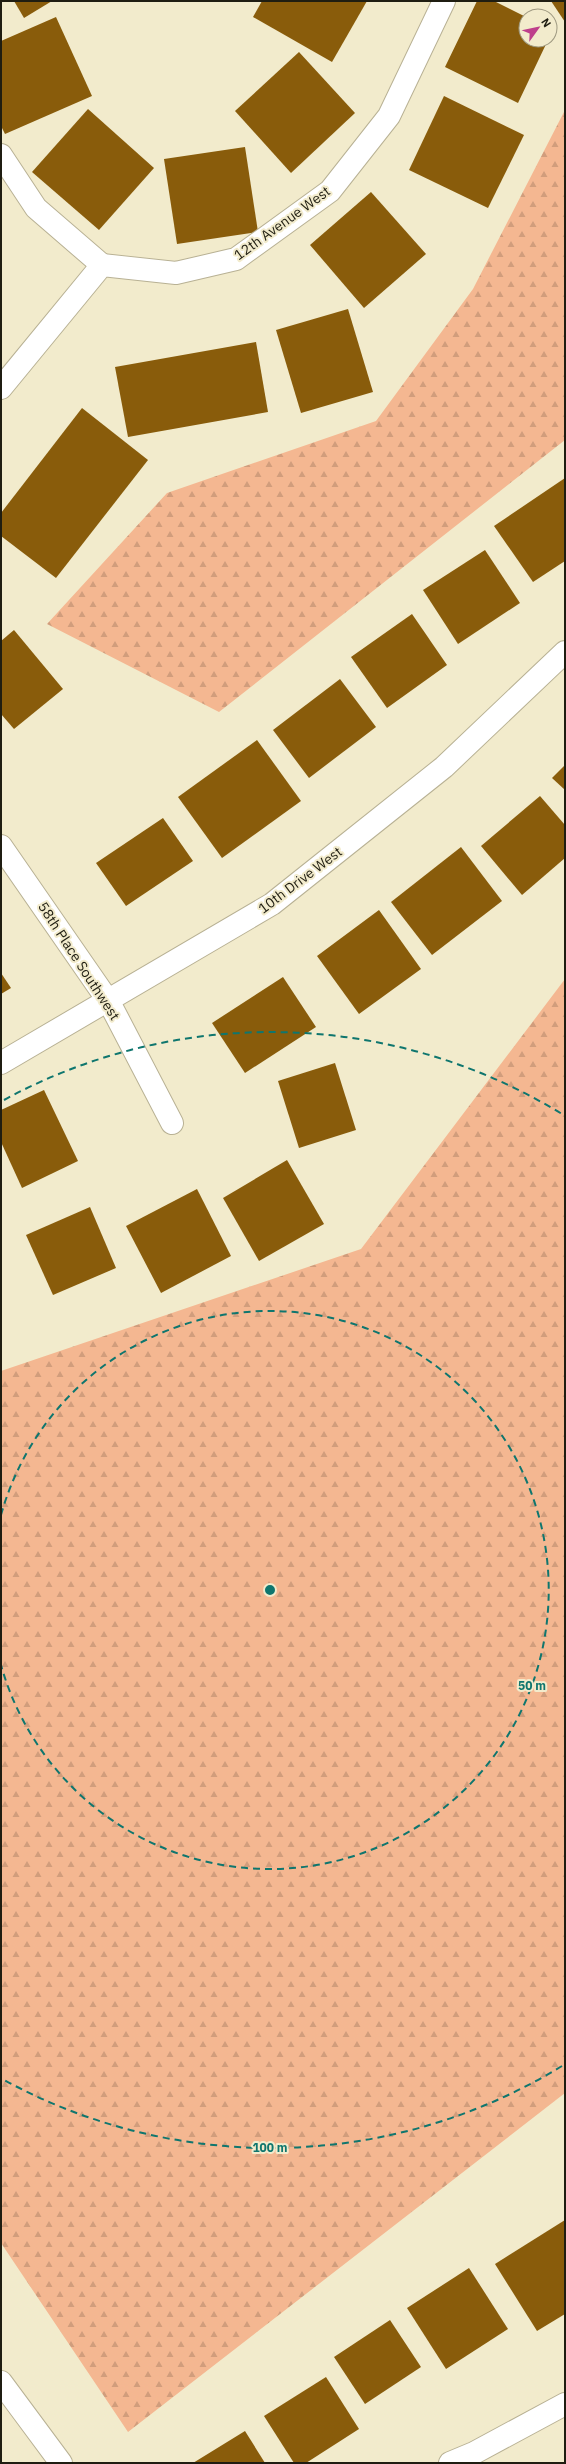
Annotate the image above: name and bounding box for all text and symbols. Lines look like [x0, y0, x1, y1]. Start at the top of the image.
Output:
north arrow [518, 8, 558, 48]
text: N [538, 15, 554, 30]
street label: 12th Avenue West [230, 182, 334, 264]
street label: 10th Drive West [255, 843, 346, 917]
street label: 58th Place Southwest [34, 898, 124, 1024]
centre of rings [263, 1583, 277, 1597]
text: 50 m [518, 1678, 546, 1693]
text: 100 m [252, 2140, 288, 2155]

